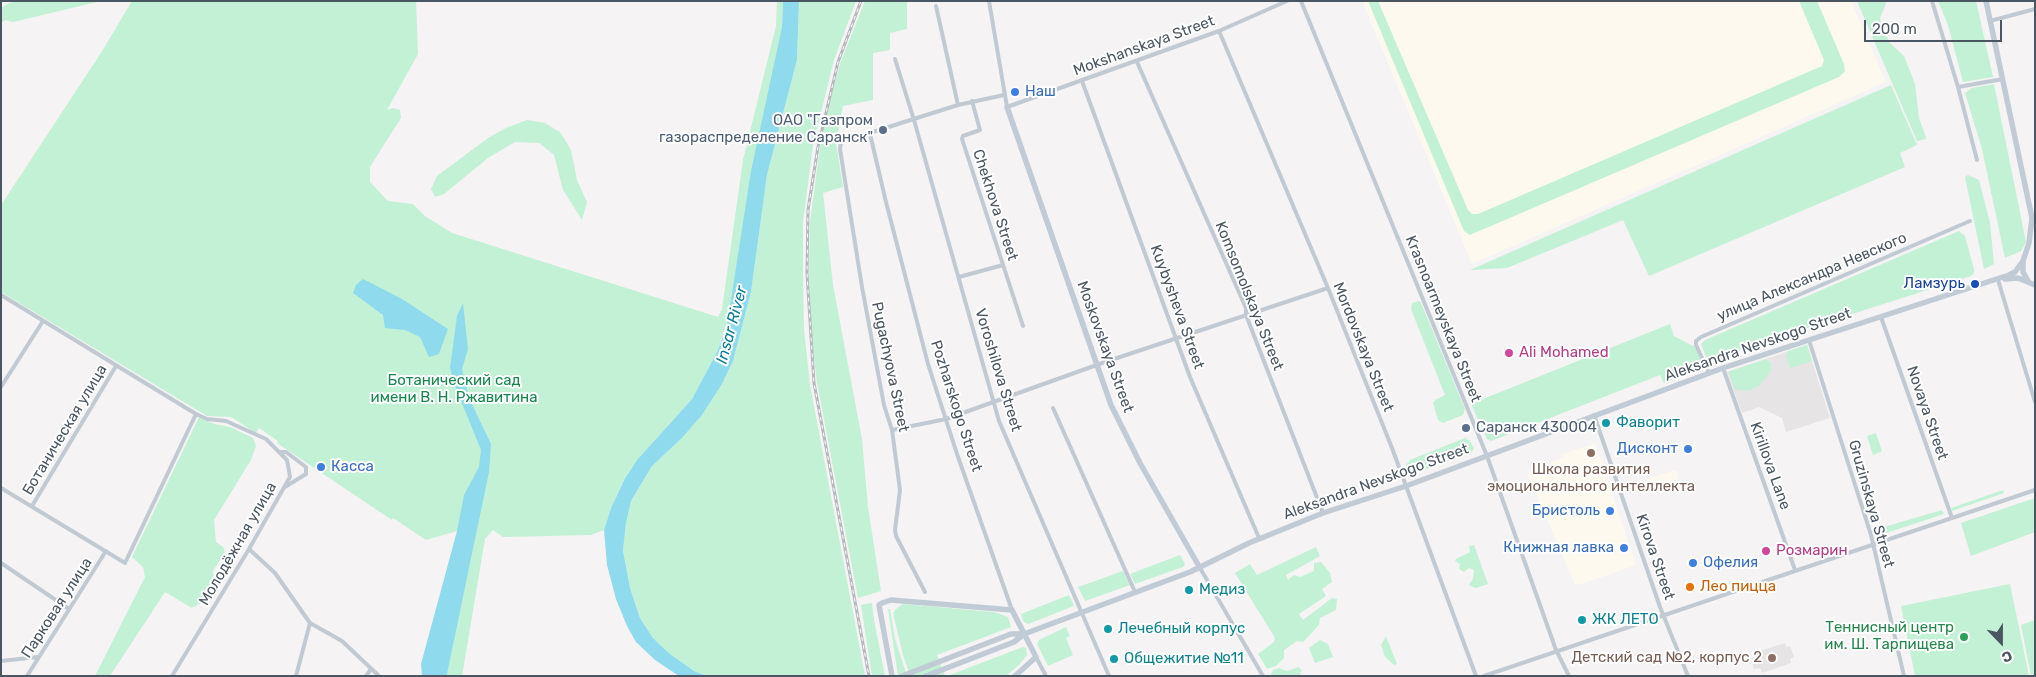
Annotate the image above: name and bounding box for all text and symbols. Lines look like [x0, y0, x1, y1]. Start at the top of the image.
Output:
scale bar [1866, 10, 2004, 42]
street label: Mokshanskaya Street [1071, 12, 1217, 80]
text: 200 m [1872, 20, 1917, 38]
place label: Наш [1025, 83, 1056, 101]
marker: Наш [1009, 86, 1021, 98]
place label: ОАО "Газпром газораспределение Саранск" [659, 112, 873, 147]
marker: ОАО "Газпром газораспределение Саранск" [877, 124, 889, 136]
street label: Chekhova Street [969, 147, 1021, 263]
street label: Komsomolskaya Street [1211, 219, 1287, 373]
street label: улица Александра Невского [1714, 229, 1910, 325]
street label: Krasnoarmeyskaya Street [1401, 233, 1485, 405]
street label: Kuybysheva Street [1146, 242, 1208, 372]
place label: Ламзурь [1904, 275, 1965, 293]
marker: Ламзурь [1969, 278, 1981, 290]
street label: Moskovskaya Street [1073, 279, 1137, 415]
street label: Mordovskaya Street [1329, 280, 1397, 414]
water label: Insar River [712, 284, 752, 366]
street label: Pugachyova Street [867, 300, 913, 434]
street label: Aleksandra Nevskogo Street [1662, 305, 1854, 385]
street label: Voroshilova Street [971, 306, 1025, 434]
street label: Pozharskogo Street [926, 338, 986, 474]
place label: Ali Mohamed [1519, 344, 1609, 362]
marker: Ali Mohamed [1503, 347, 1515, 359]
street label: Ботаническая улица [19, 362, 111, 498]
street label: Novaya Street [1903, 364, 1951, 462]
park label: Ботанический сад имени В. Н. Ржавитина [371, 372, 537, 407]
place label: Фаворит [1616, 414, 1680, 432]
marker: Фаворит [1600, 417, 1612, 429]
place label: Саранск 430004 [1476, 419, 1597, 437]
street label: Kirillova Lane [1746, 420, 1794, 512]
marker: Саранск 430004 [1460, 422, 1472, 434]
street label: Gruzinskaya Street [1844, 438, 1898, 570]
street label: Aleksandra Nevskogo Street [1281, 440, 1471, 524]
place label: Дисконт [1617, 440, 1678, 458]
marker: Дисконт [1682, 443, 1694, 455]
marker: Школа развития эмоционального интеллекта [1585, 447, 1597, 459]
place label: Касса [331, 458, 374, 476]
marker: Касса [315, 461, 327, 473]
place label: Школа развития эмоционального интеллекта [1487, 461, 1695, 496]
street label: Молодёжная улица [195, 479, 281, 609]
place label: Бристоль [1532, 502, 1600, 520]
marker: Бристоль [1604, 505, 1616, 517]
street label: Kirova Street [1632, 512, 1678, 602]
place label: Книжная лавка [1503, 539, 1614, 557]
marker: Книжная лавка [1618, 542, 1630, 554]
place label: Розмарин [1776, 542, 1848, 560]
marker: Розмарин [1760, 545, 1772, 557]
street label: Парковая улица [18, 554, 96, 662]
place label: Офелия [1703, 554, 1758, 572]
marker: Офелия [1687, 557, 1699, 569]
place label: Лео пицца [1700, 578, 1776, 596]
place label: Медиз [1199, 581, 1245, 599]
marker: Лео пицца [1684, 581, 1696, 593]
marker: Медиз [1183, 584, 1195, 596]
place label: ЖК ЛЕТО [1592, 611, 1659, 629]
marker: ЖК ЛЕТО [1576, 614, 1588, 626]
north arrow [1976, 617, 2026, 667]
place label: Теннисный центр им. Ш. Тарпищева [1824, 619, 1954, 654]
place label: Лечебный корпус [1118, 620, 1245, 638]
marker: Лечебный корпус [1102, 623, 1114, 635]
marker: Теннисный центр им. Ш. Тарпищева [1958, 631, 1970, 643]
text: С [1999, 647, 2015, 666]
place label: Детский сад №2, корпус 2 [1571, 649, 1762, 667]
place label: Общежитие №11 [1124, 650, 1244, 668]
marker: Детский сад №2, корпус 2 [1766, 652, 1778, 664]
marker: Общежитие №11 [1108, 653, 1120, 665]

